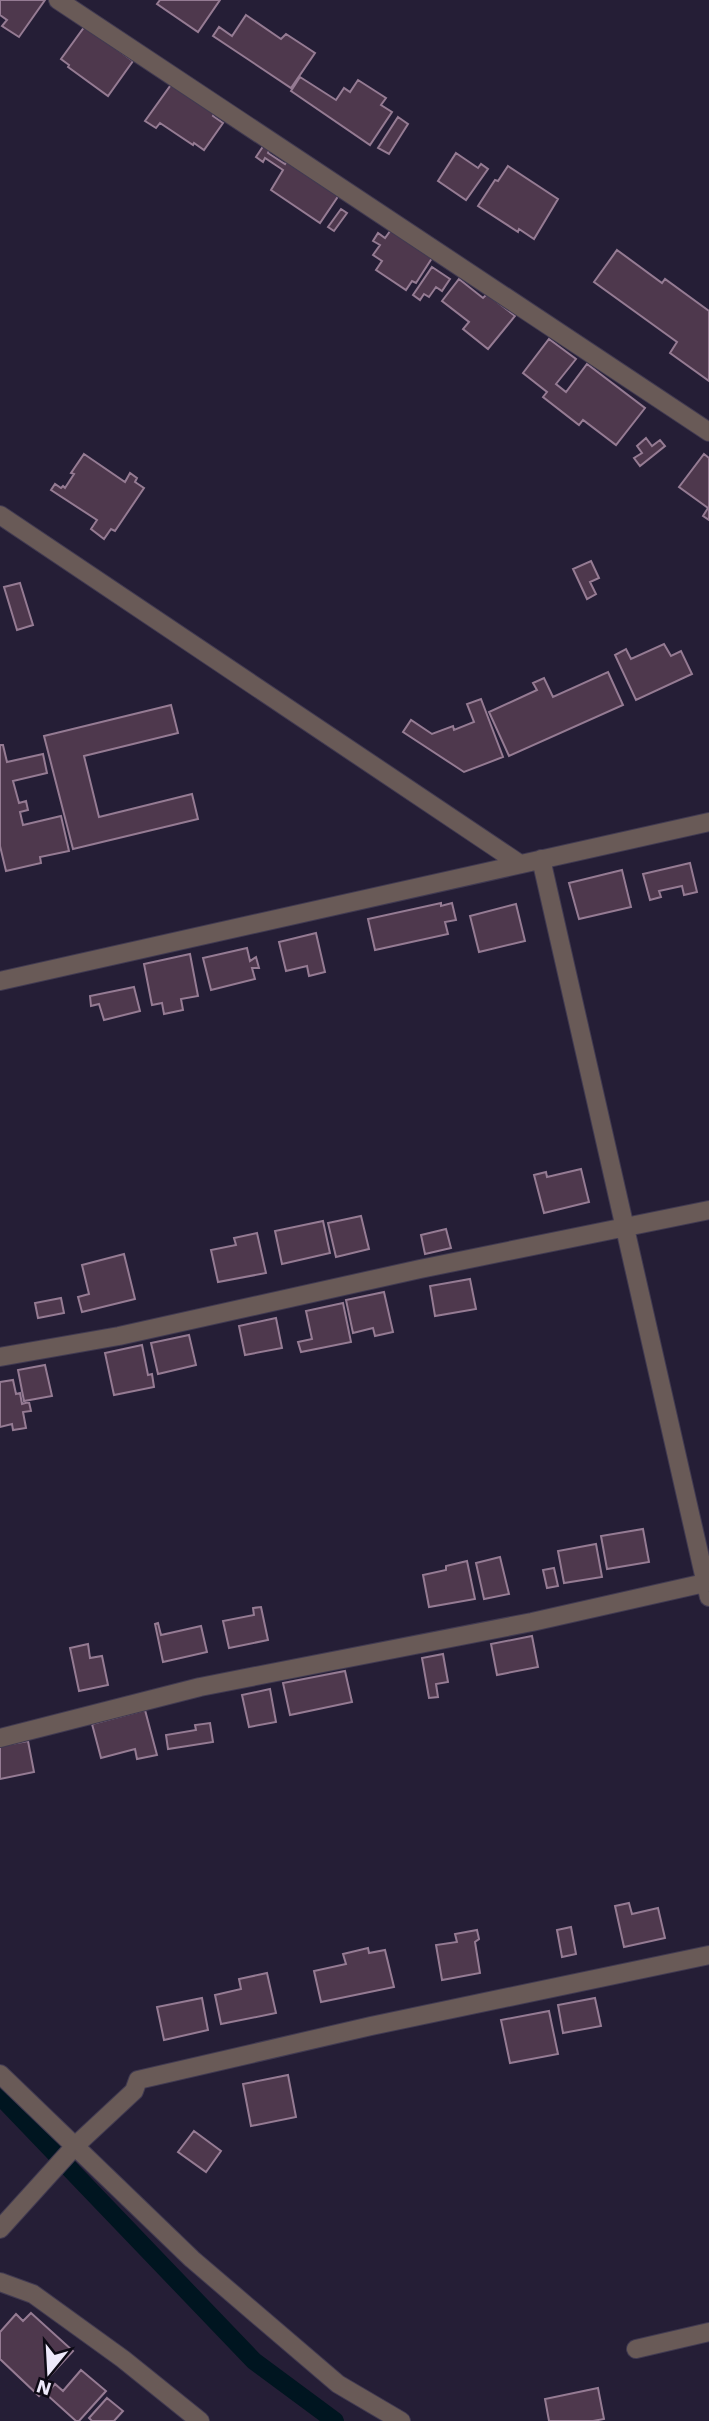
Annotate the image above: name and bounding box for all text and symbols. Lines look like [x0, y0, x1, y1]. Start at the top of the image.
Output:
north arrow [14, 2337, 84, 2407]
text: N [34, 2375, 54, 2401]

